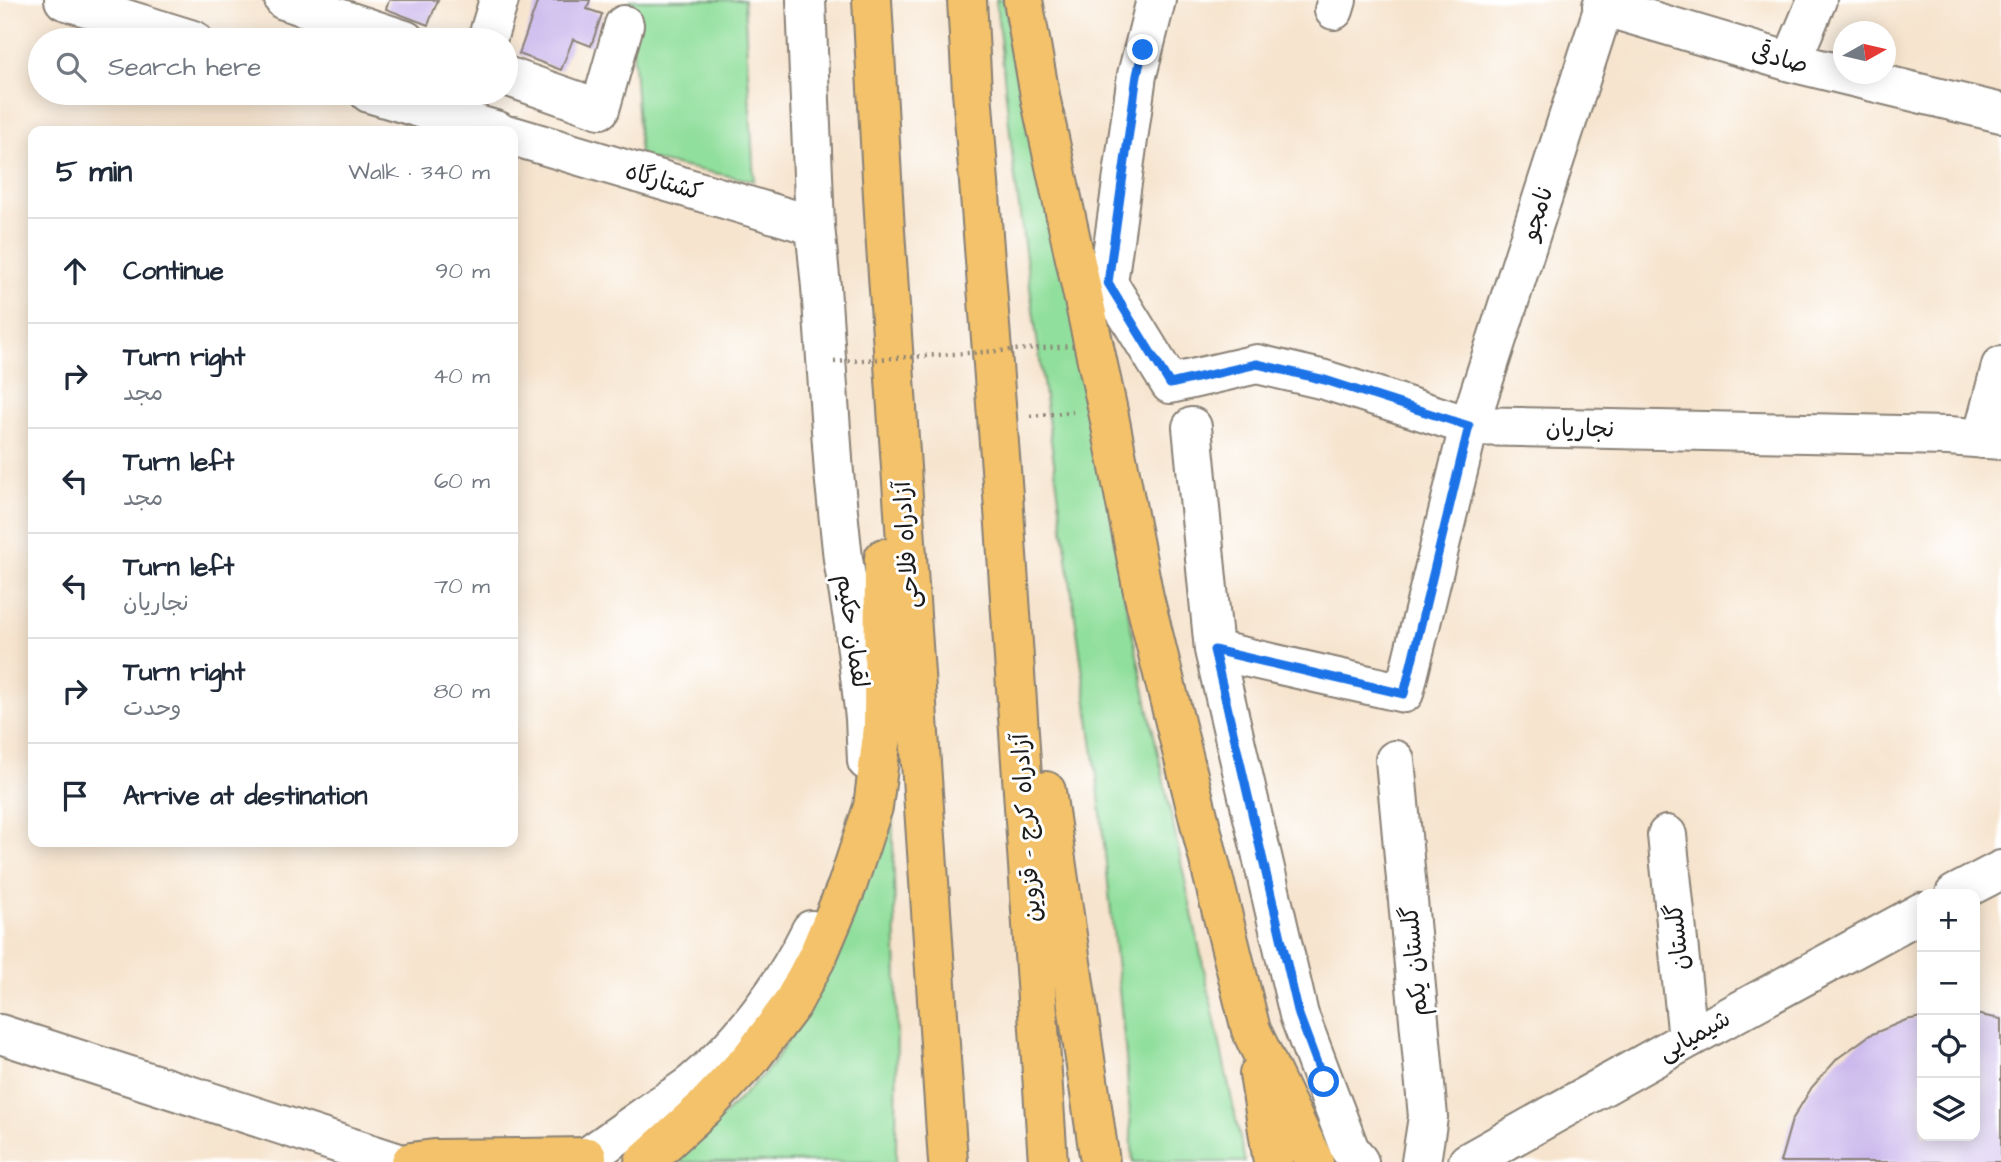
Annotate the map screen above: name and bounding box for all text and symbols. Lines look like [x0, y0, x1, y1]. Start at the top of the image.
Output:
north arrow [1833, 21, 1896, 84]
search box [28, 28, 518, 105]
route end [1127, 34, 1158, 65]
street label: صادقی [1748, 35, 1812, 83]
icon: search [52, 48, 90, 86]
text: Search here [108, 49, 261, 85]
text: 5 min [56, 151, 132, 193]
street label: کشتارگاه [621, 154, 706, 210]
text: Walk · 340 m [348, 156, 490, 188]
street label: نامجو [1513, 182, 1562, 246]
icon: ahead [56, 252, 94, 290]
text: Continue [123, 253, 224, 289]
text: 90 m [435, 255, 490, 287]
text: Turn right [123, 339, 245, 375]
icon: right [56, 357, 94, 395]
text: 40 m [433, 360, 490, 392]
text: مجد [123, 377, 163, 409]
street label: نجاریان [1545, 411, 1615, 447]
text: Turn left [123, 444, 234, 480]
icon: left [56, 462, 94, 500]
text: 60 m [434, 465, 490, 497]
street label: آزادراه فلاحی [886, 479, 928, 610]
text: مجد [123, 482, 163, 514]
text: Turn left [123, 549, 234, 585]
icon: left [56, 567, 94, 605]
text: 70 m [434, 570, 490, 602]
street label: لقمان حکیم [827, 572, 877, 690]
text: نجاریان [123, 587, 189, 619]
text: Turn right [123, 654, 245, 690]
icon: right [56, 672, 94, 710]
text: 80 m [433, 675, 490, 707]
text: وحدت [123, 692, 181, 724]
street label: آزادراه کرج - قزوین [1003, 731, 1051, 924]
icon: arrive [56, 777, 94, 815]
text: Arrive at destination [123, 778, 368, 814]
map controls [1917, 889, 1980, 1141]
button: + [1917, 889, 1980, 952]
street label: گلستان [1658, 902, 1698, 972]
street label: گلستان یکم [1393, 904, 1437, 1018]
button: − [1917, 952, 1980, 1015]
street label: شیمیایی [1652, 1002, 1737, 1070]
button: locate [1917, 1015, 1980, 1078]
route start [1308, 1066, 1339, 1097]
button: layers [1917, 1078, 1980, 1141]

